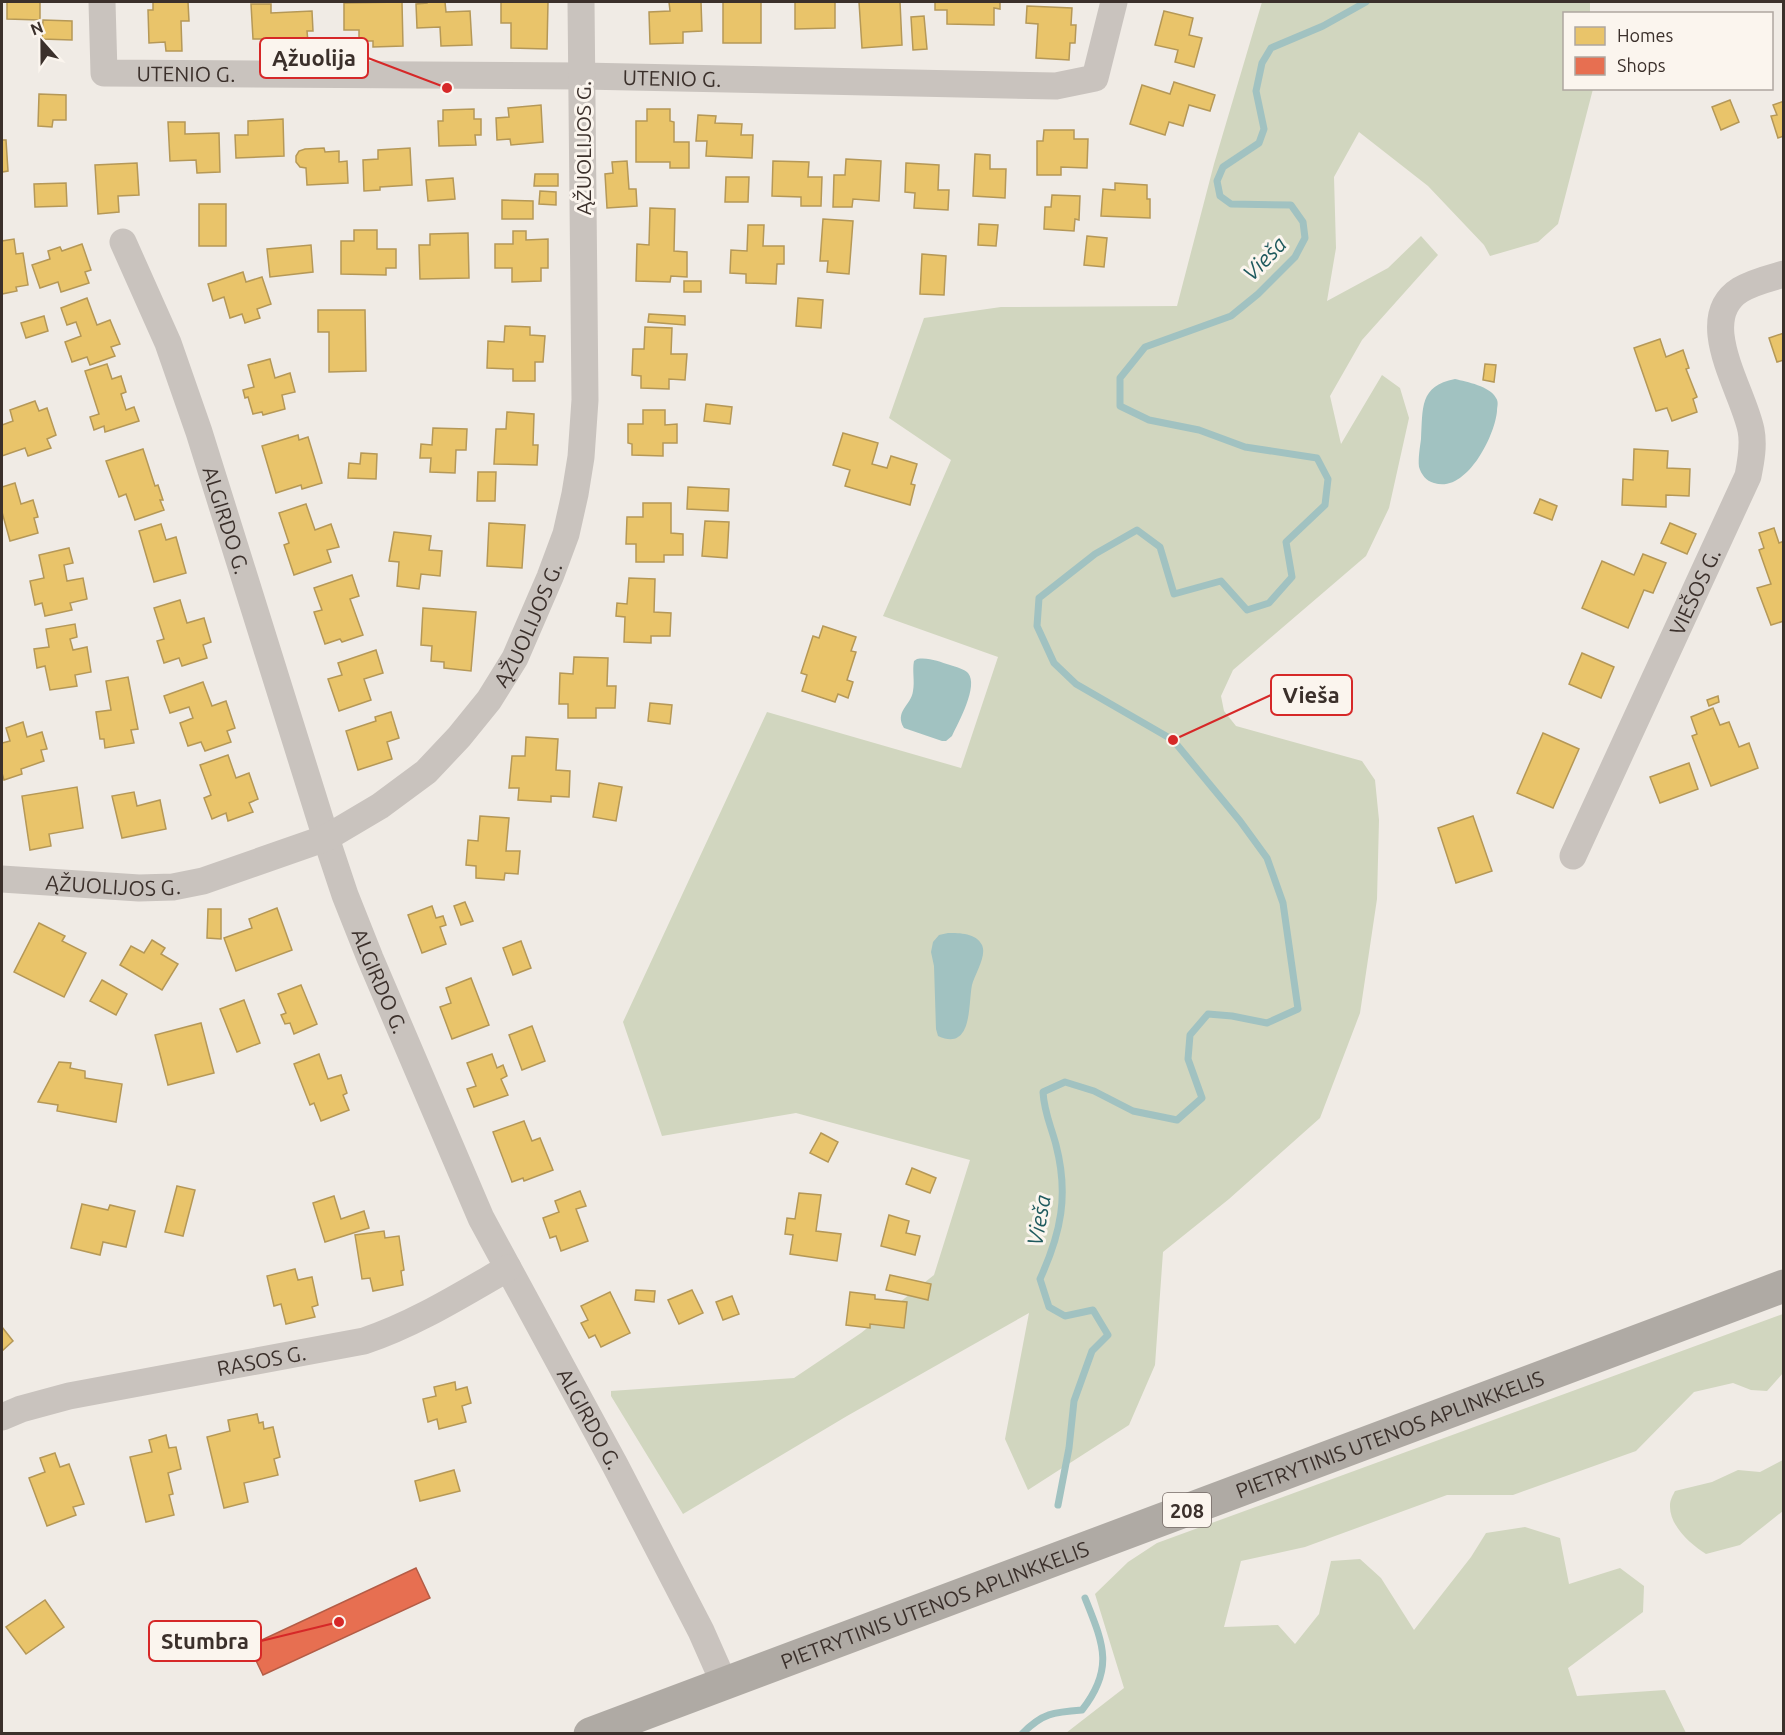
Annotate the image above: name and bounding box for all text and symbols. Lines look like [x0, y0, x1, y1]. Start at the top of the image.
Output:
north arrow [12, 12, 72, 72]
legend [1563, 12, 1773, 90]
text: N [28, 17, 45, 39]
text: Homes [1617, 25, 1674, 45]
callout: Ąžuolija [260, 38, 368, 78]
text: Ąžuolija [272, 45, 356, 71]
text: Shops [1617, 55, 1666, 75]
street label: UTENIO G. [136, 61, 235, 86]
street label: UTENIO G. [622, 65, 722, 91]
street label: ĄŽUOLIJOS G. [571, 81, 595, 215]
water label: Vieša [1237, 231, 1291, 285]
street label: ALGIRDO G. [198, 463, 255, 577]
street label: VIEŠOS G. [1664, 544, 1725, 639]
street label: ĄŽUOLIJOS G. [488, 559, 566, 691]
callout: Vieša [1271, 675, 1352, 715]
text: Vieša [1282, 682, 1340, 707]
street label: ĄŽUOLIJOS G. [45, 870, 182, 900]
street label: ALGIRDO G. [347, 925, 413, 1037]
water label: Vieša [1021, 1192, 1055, 1247]
street label: RASOS G. [215, 1340, 308, 1380]
street label: ALGIRDO G. [553, 1364, 627, 1473]
street label: PIETRYTINIS UTENOS APLINKKELIS [1232, 1365, 1547, 1503]
road number: 208 [1163, 1493, 1211, 1527]
street label: PIETRYTINIS UTENOS APLINKKELIS [777, 1536, 1092, 1673]
callout: Stumbra [149, 1621, 261, 1661]
text: Stumbra [161, 1628, 249, 1653]

